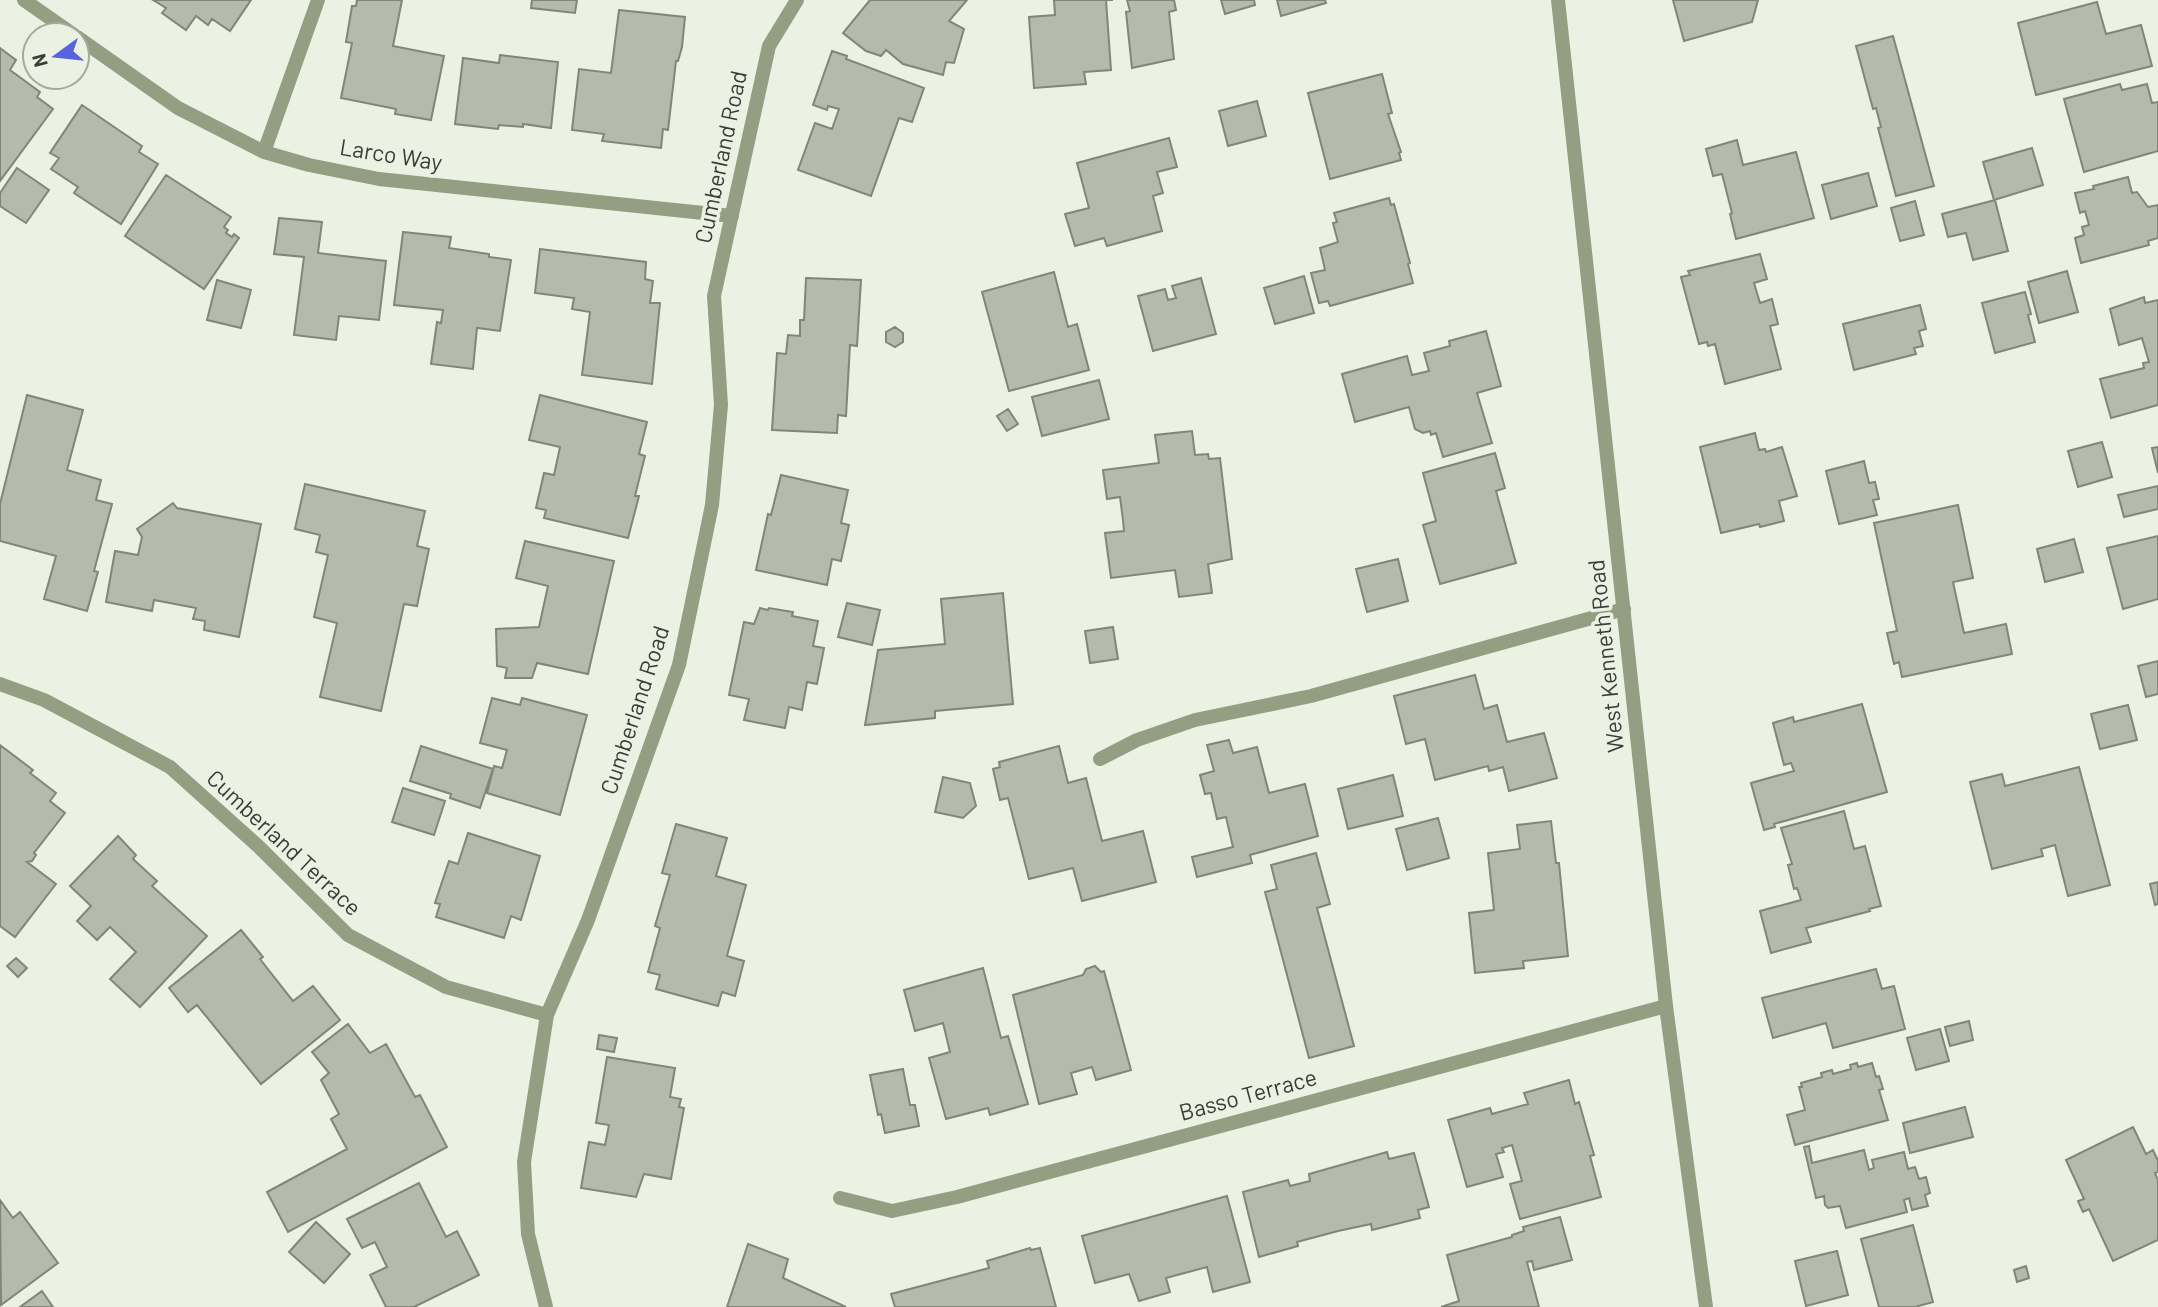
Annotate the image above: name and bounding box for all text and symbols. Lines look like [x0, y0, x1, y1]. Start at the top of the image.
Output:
north arrow [21, 21, 91, 91]
text: N [26, 51, 52, 70]
street label: Cumberland Road [688, 68, 752, 246]
street label: Larco Way [338, 132, 445, 176]
street label: West Kenneth Road [1581, 558, 1629, 754]
street label: Cumberland Road [594, 622, 674, 798]
street label: Cumberland Terrace [202, 763, 368, 921]
street label: Basso Terrace [1176, 1062, 1320, 1126]

